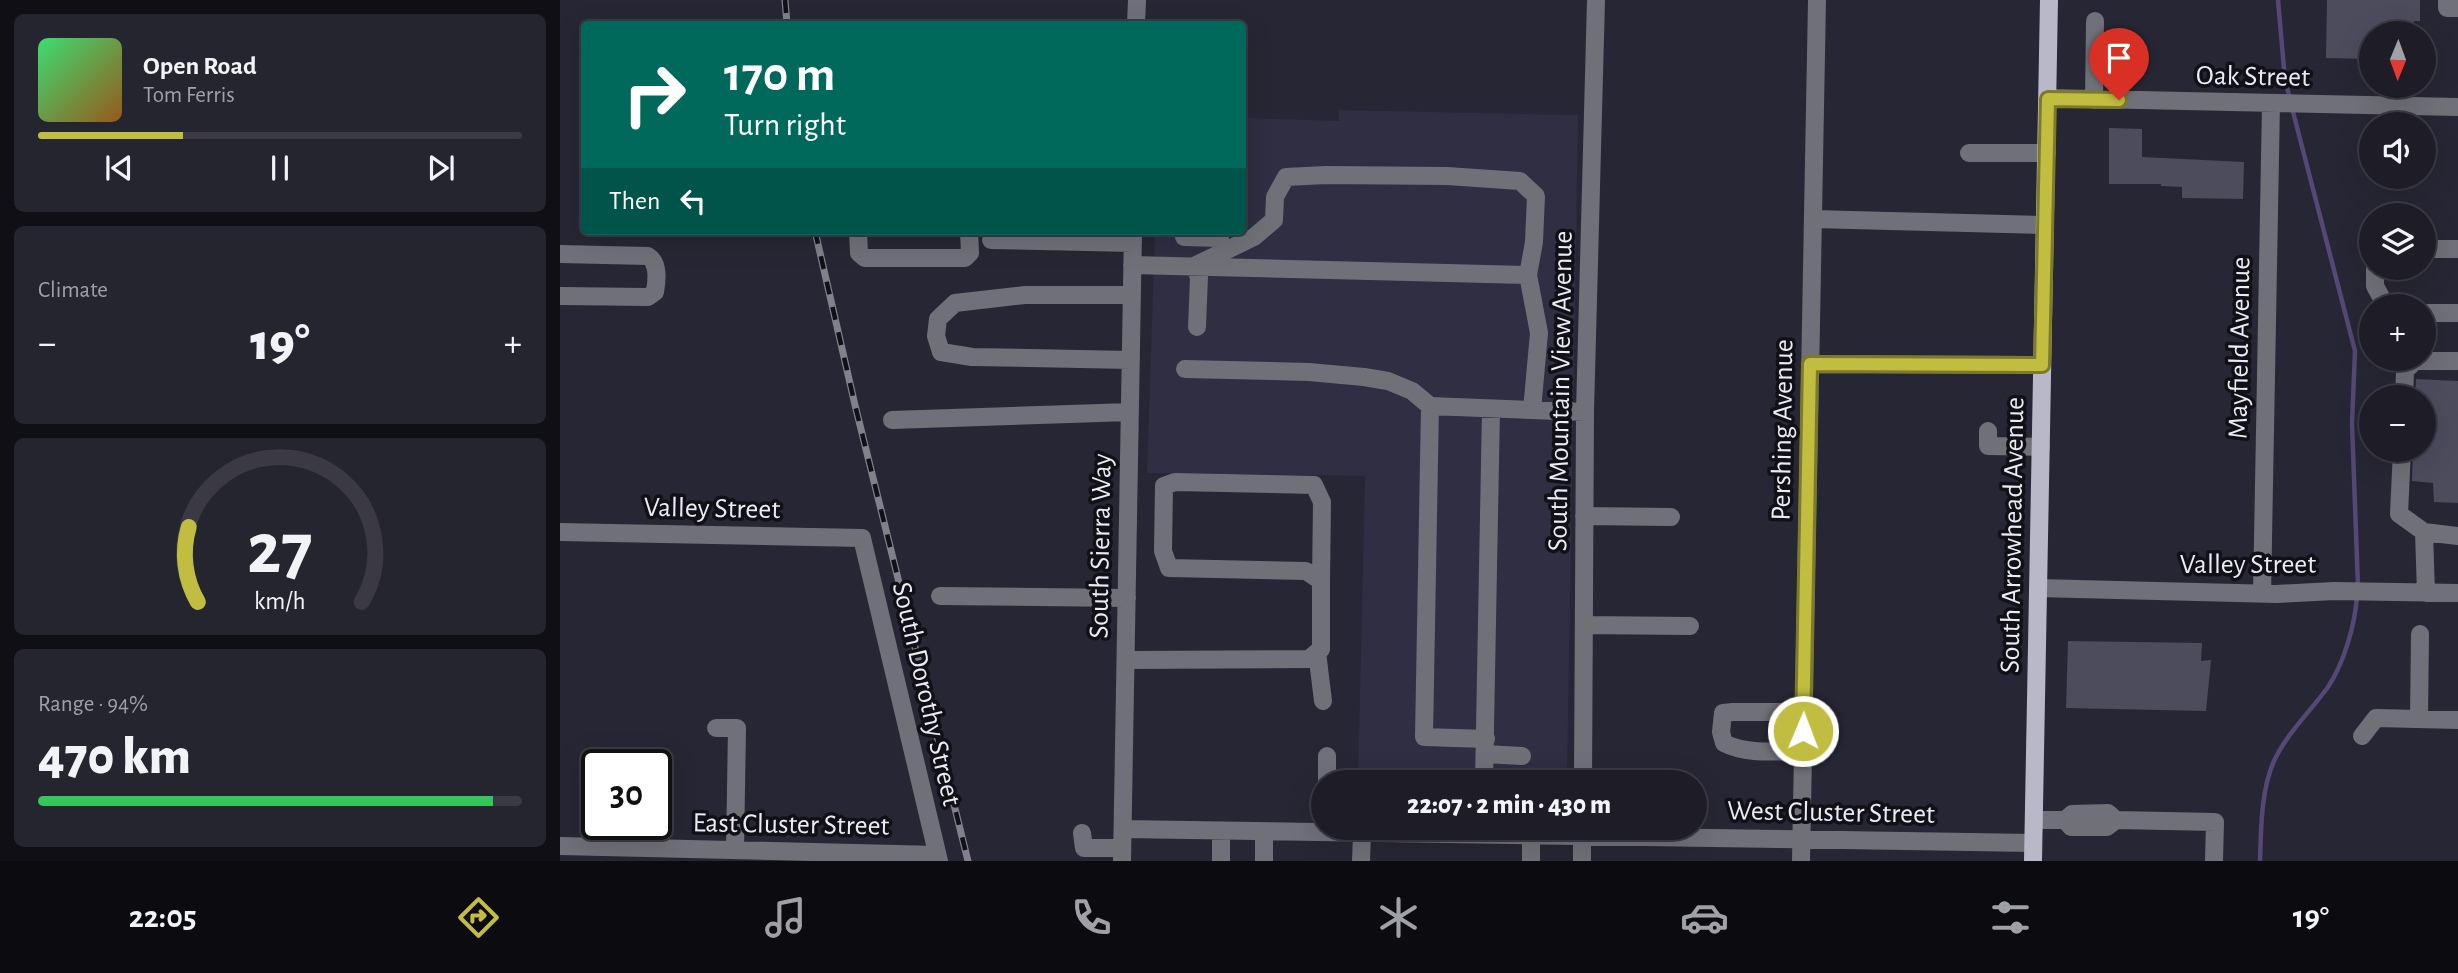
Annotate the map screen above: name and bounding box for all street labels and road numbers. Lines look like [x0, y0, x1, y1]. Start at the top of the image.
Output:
street label: Oak Street [2196, 62, 2310, 92]
street label: South Mountain View Avenue [1544, 230, 1578, 552]
street label: Mayfield Avenue [2224, 257, 2256, 439]
street label: Pershing Avenue [1767, 339, 1799, 521]
street label: South Arrowhead Avenue [1997, 397, 2029, 673]
street label: South Sierra Way [1085, 453, 1117, 639]
street label: Valley Street [644, 494, 781, 524]
street label: Valley Street [2180, 551, 2316, 579]
street label: South Dorothy Street [887, 579, 965, 809]
street label: West Cluster Street [1727, 797, 1935, 829]
street label: East Cluster Street [692, 809, 890, 841]

